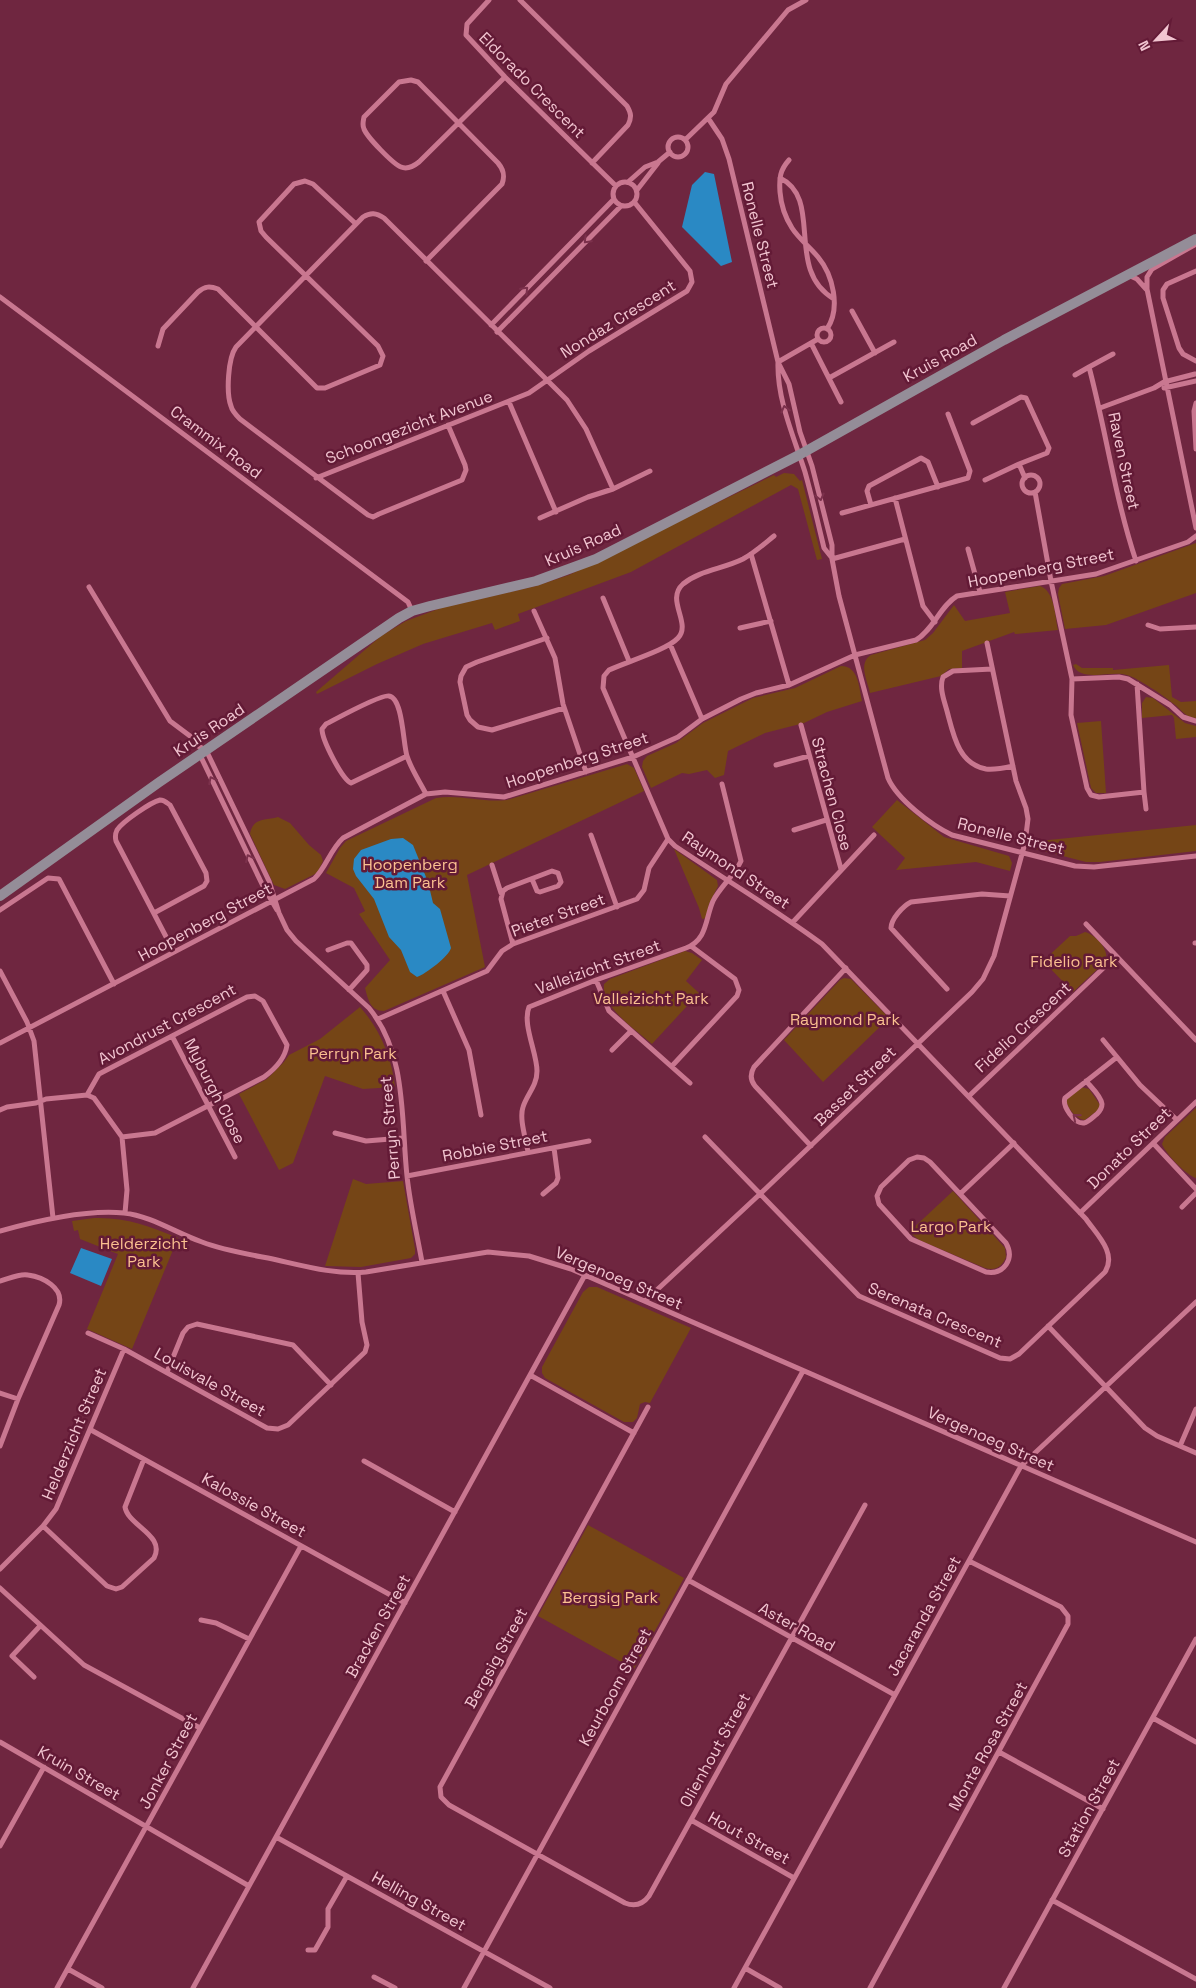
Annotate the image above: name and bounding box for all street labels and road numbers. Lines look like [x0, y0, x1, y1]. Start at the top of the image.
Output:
street label: Eldorado Crescent [474, 27, 590, 143]
street label: Ronelle Street [737, 179, 783, 291]
street label: Nondaz Crescent [556, 275, 680, 363]
street label: Kruis Road [899, 329, 981, 387]
street label: Schoongezicht Avenue [322, 385, 496, 469]
street label: Crammix Road [166, 401, 266, 483]
street label: Raven Street [1103, 410, 1145, 512]
street label: Kruis Road [542, 519, 624, 571]
street label: Hoopenberg Street [966, 544, 1116, 592]
street label: Kruis Road [169, 699, 249, 761]
street label: Hoopenberg Street [503, 727, 651, 793]
street label: Strachen Close [807, 735, 857, 853]
street label: Ronelle Street [955, 813, 1067, 859]
street label: Raymond Street [678, 826, 794, 914]
street label: Hoopenberg Street [134, 878, 276, 966]
street label: Pieter Street [508, 888, 608, 942]
street label: Valleizicht Street [533, 935, 663, 999]
street label: Fidelio Crescent [970, 977, 1076, 1077]
street label: Avondrust Crescent [94, 979, 240, 1069]
street label: Myburgh Close [179, 1035, 251, 1147]
street label: Basset Street [810, 1042, 900, 1130]
street label: Perryn Street [375, 1076, 405, 1180]
street label: Donato Street [1083, 1103, 1175, 1193]
street label: Robbie Street [440, 1125, 550, 1167]
street label: Vergenoeg Street [552, 1242, 686, 1314]
street label: Serenata Crescent [865, 1277, 1005, 1353]
street label: Louisvale Street [151, 1343, 269, 1421]
street label: Helderzicht Street [37, 1365, 111, 1503]
street label: Vergenoeg Street [924, 1402, 1058, 1476]
street label: Kalossie Street [198, 1468, 310, 1542]
street label: Jacaranda Street [882, 1552, 966, 1680]
street label: Bracken Street [341, 1570, 415, 1682]
street label: Aster Road [755, 1597, 839, 1657]
street label: Bergsig Street [460, 1604, 532, 1712]
street label: Keurboom Street [574, 1624, 656, 1750]
street label: Monte Rosa Street [944, 1678, 1032, 1814]
street label: Olienhout Street [675, 1689, 755, 1811]
street label: Jonker Street [134, 1710, 202, 1812]
street label: Kruin Street [34, 1741, 124, 1805]
street label: Station Street [1053, 1755, 1125, 1861]
street label: Hout Street [704, 1807, 794, 1869]
street label: Helling Street [368, 1866, 470, 1936]

